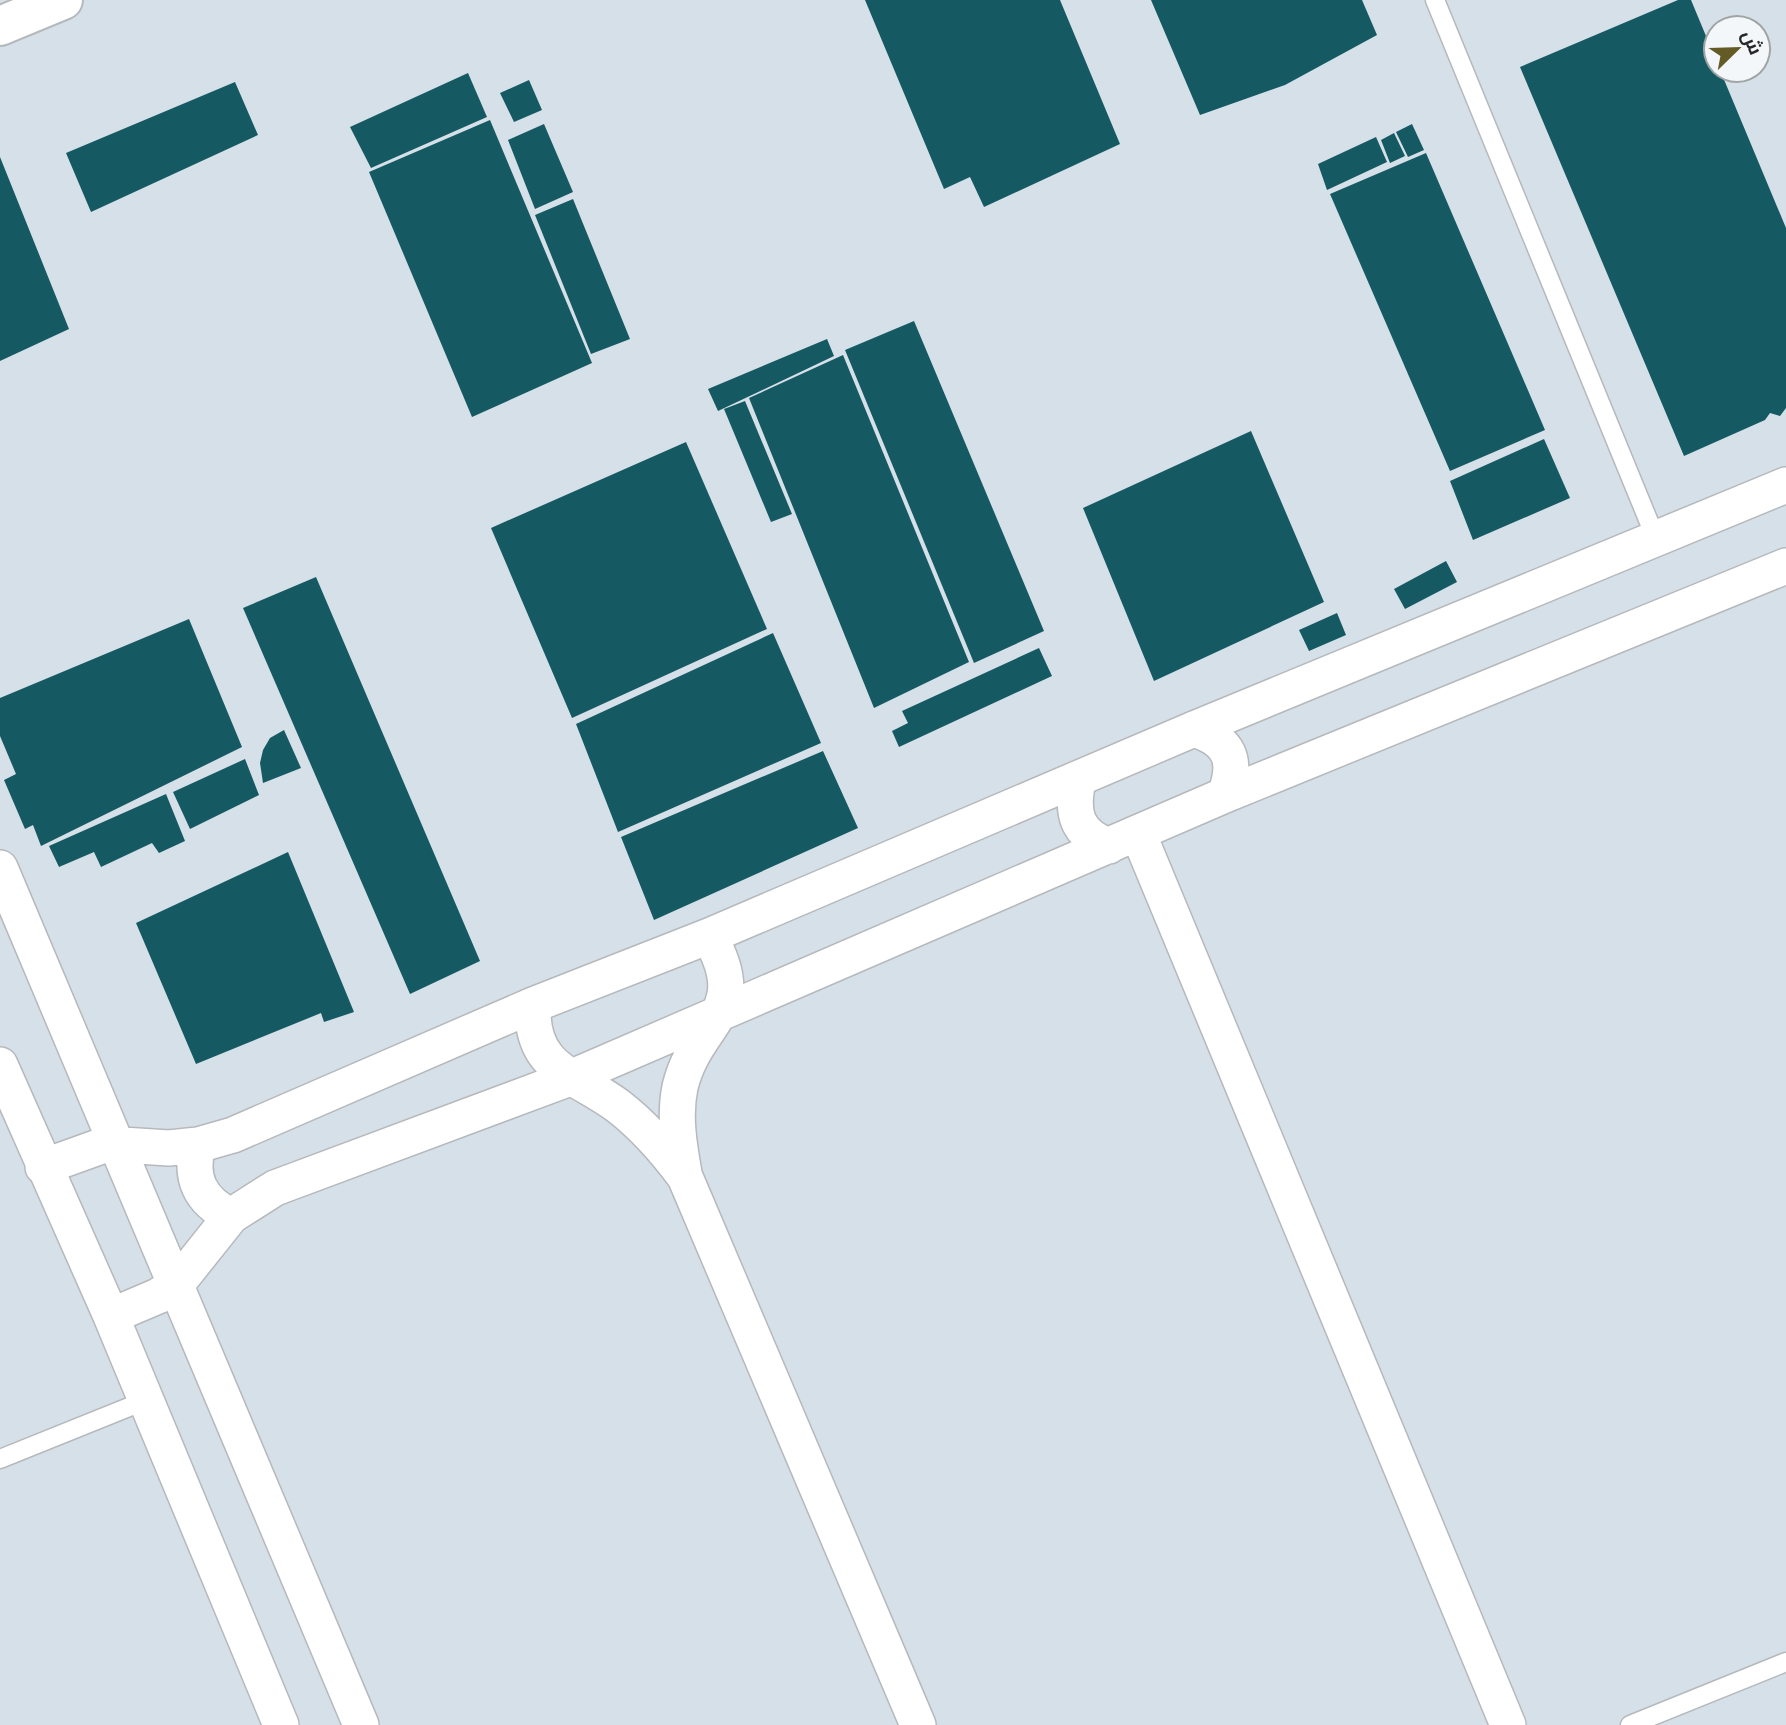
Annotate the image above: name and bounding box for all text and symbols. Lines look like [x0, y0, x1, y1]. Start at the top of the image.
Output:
north arrow [1702, 14, 1772, 84]
text: ش [1735, 26, 1769, 59]

